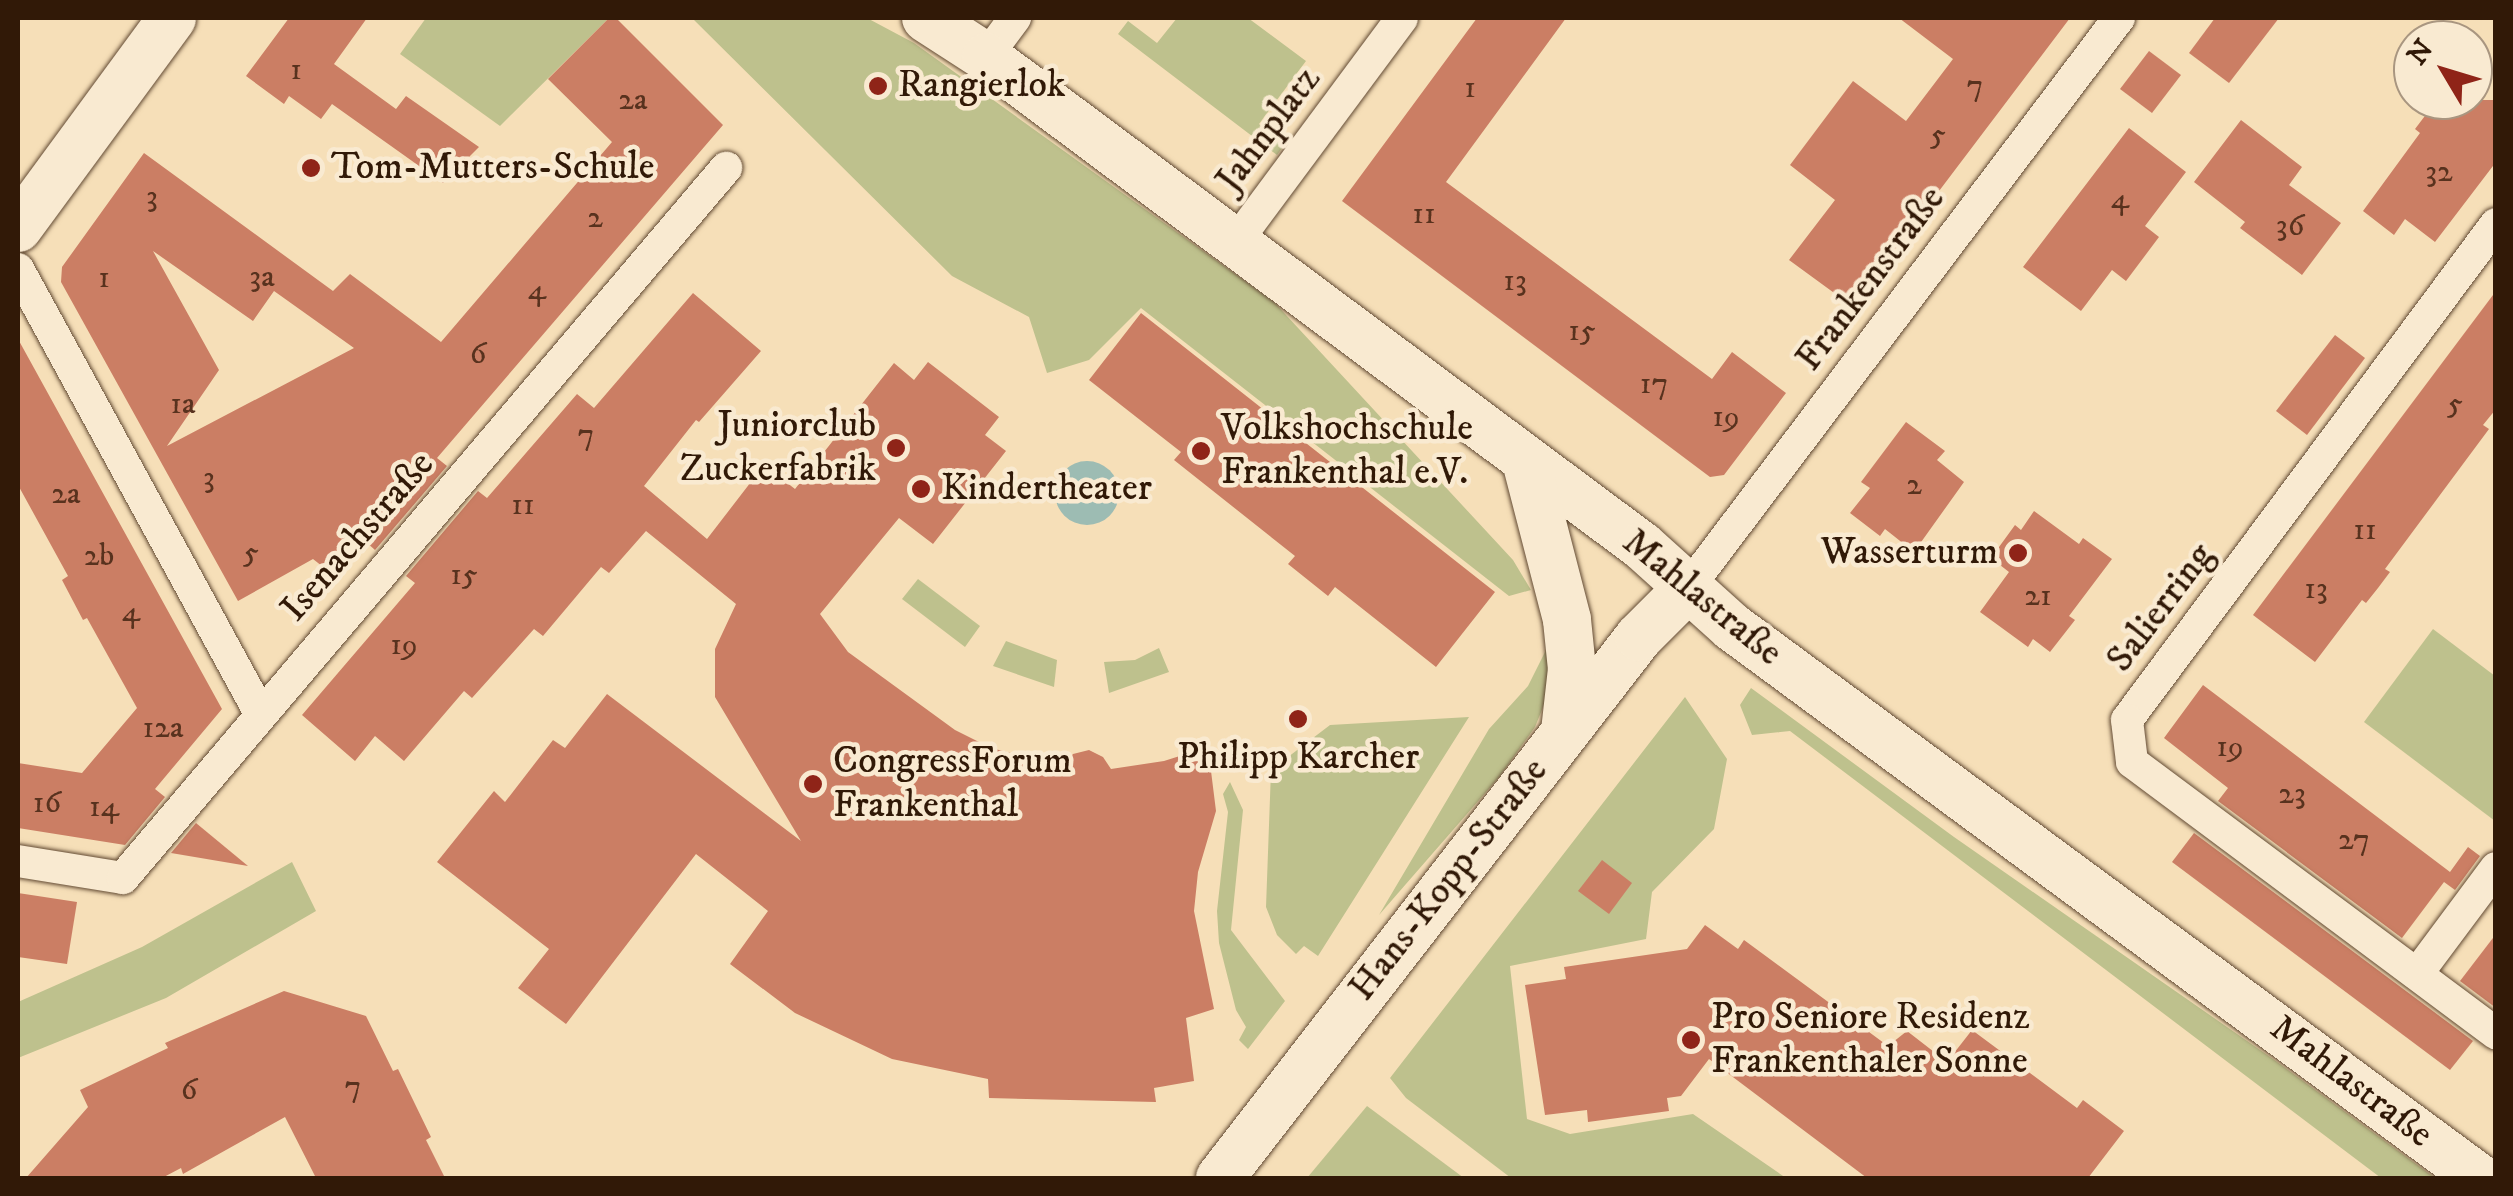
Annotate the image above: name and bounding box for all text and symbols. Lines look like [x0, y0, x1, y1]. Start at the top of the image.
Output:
north arrow [2393, 20, 2493, 120]
text: N [2400, 33, 2441, 72]
house number: 1 [290, 51, 302, 89]
street label: Jahnplatz [1207, 58, 1331, 202]
place label: Rangierlok [898, 63, 1066, 109]
house number: 7 [1967, 67, 1983, 105]
house number: 1 [1464, 69, 1476, 107]
marker: Rangierlok [867, 75, 889, 97]
house number: 2a [618, 81, 648, 119]
house number: 5 [1930, 116, 1946, 154]
place label: Tom-Mutters-Schule [331, 145, 654, 191]
house number: 32 [2425, 153, 2453, 191]
marker: Tom-Mutters-Schule [300, 157, 322, 179]
house number: 3 [146, 178, 158, 216]
street label: Frankenstraße [1787, 178, 1955, 380]
house number: 4 [2111, 180, 2129, 218]
house number: 11 [1412, 195, 1436, 233]
house number: 2 [587, 199, 603, 237]
house number: 36 [2276, 207, 2304, 245]
house number: 3a [249, 258, 275, 296]
house number: 1 [98, 259, 110, 297]
house number: 13 [1503, 262, 1527, 300]
house number: 4 [528, 271, 546, 309]
house number: 15 [1568, 312, 1596, 350]
house number: 6 [470, 335, 486, 373]
house number: 17 [1640, 365, 1668, 403]
house number: 1a [170, 385, 196, 423]
house number: 5 [2447, 385, 2463, 423]
house number: 19 [1712, 398, 1740, 436]
place label: Juniorclub Zuckerfabrik [680, 403, 876, 492]
place label: Volkshochschule Frankenthal e.V. [1221, 406, 1473, 496]
house number: 7 [578, 416, 594, 454]
marker: Juniorclub Zuckerfabrik [885, 437, 907, 459]
marker: Volkshochschule Frankenthal e.V. [1190, 440, 1212, 462]
street label: Isenachstraße [272, 443, 444, 631]
house number: 3 [203, 459, 215, 497]
place label: Kindertheater [941, 466, 1152, 512]
house number: 2 [1906, 466, 1922, 504]
house number: 2a [51, 475, 81, 513]
marker: Kindertheater [910, 478, 932, 500]
house number: 11 [511, 486, 535, 524]
house number: 11 [2353, 511, 2377, 549]
street label: Mahlastraße [1613, 520, 1791, 676]
place label: Wasserturm [1821, 530, 1998, 576]
house number: 5 [243, 534, 259, 572]
street label: Salierring [2098, 535, 2224, 681]
house number: 2b [84, 537, 114, 575]
marker: Wasserturm [2007, 542, 2029, 564]
house number: 15 [450, 556, 478, 594]
house number: 13 [2304, 570, 2328, 608]
house number: 21 [2024, 577, 2052, 615]
house number: 4 [122, 593, 140, 631]
house number: 19 [390, 626, 418, 664]
marker: Philipp Karcher [1287, 708, 1309, 730]
house number: 12a [142, 709, 184, 747]
house number: 19 [2216, 728, 2244, 766]
place label: Philipp Karcher [1177, 735, 1419, 781]
place label: CongressForum Frankenthal [833, 739, 1072, 828]
street label: Hans-Kopp-Straße [1340, 750, 1558, 1010]
marker: CongressForum Frankenthal [802, 773, 824, 795]
house number: 23 [2278, 775, 2306, 813]
house number: 16 [33, 784, 61, 822]
house number: 14 [89, 788, 119, 826]
house number: 27 [2338, 821, 2370, 859]
place label: Pro Seniore Residenz Frankenthaler Sonne [1711, 995, 2030, 1084]
street label: Mahlastraße [2261, 1006, 2441, 1158]
marker: Pro Seniore Residenz Frankenthaler Sonne [1680, 1029, 1702, 1051]
house number: 7 [345, 1068, 361, 1106]
house number: 6 [181, 1071, 197, 1109]

